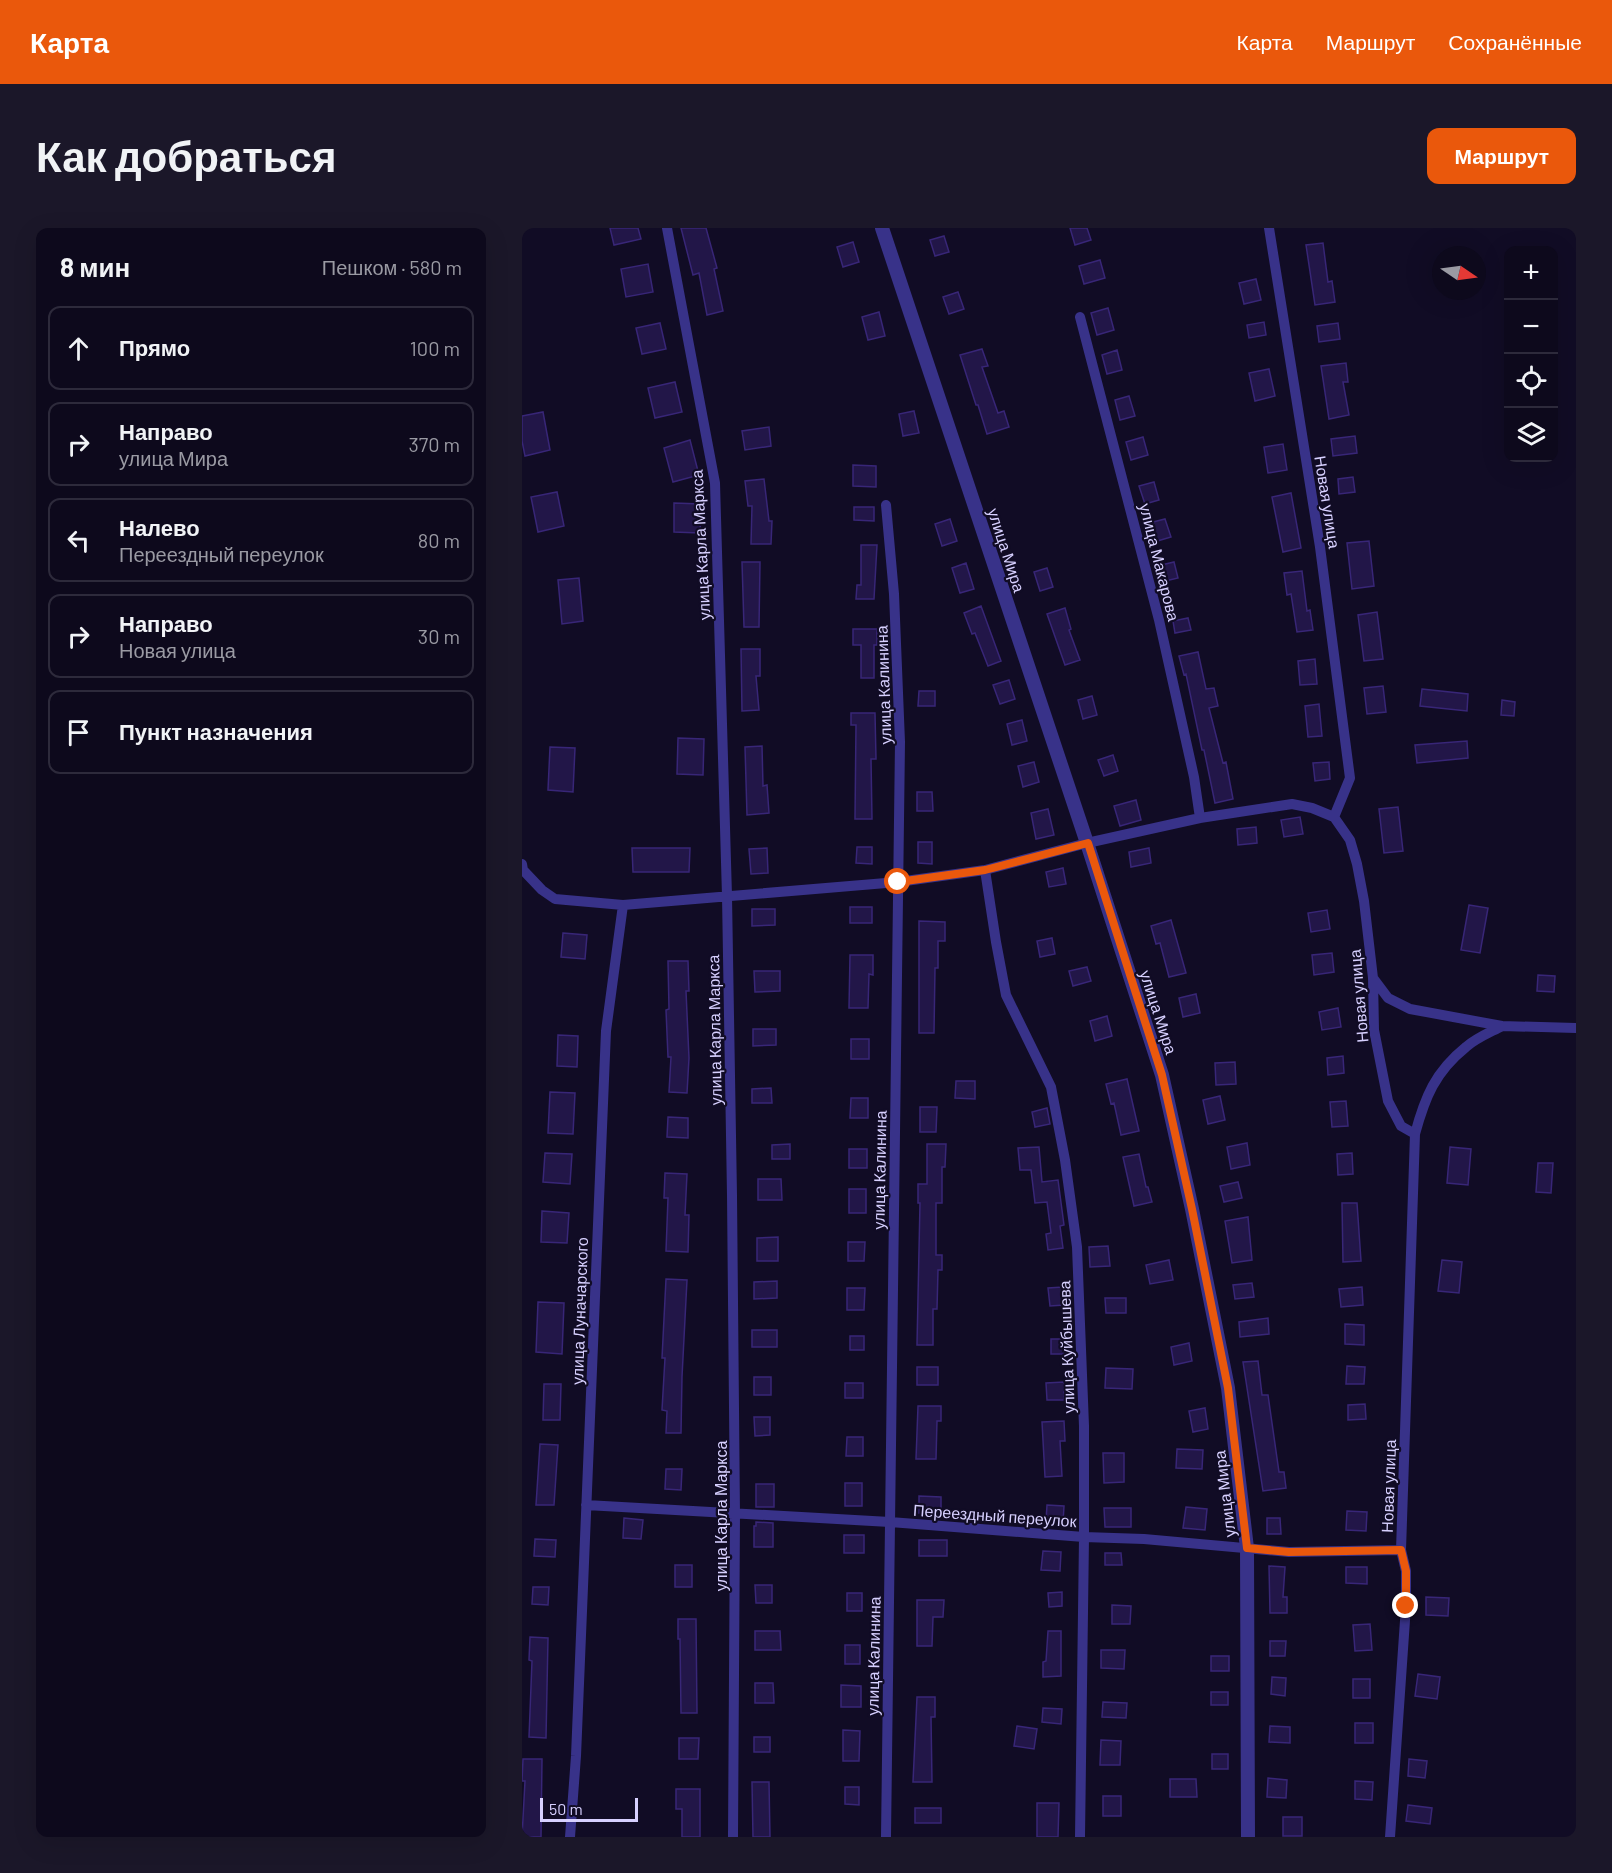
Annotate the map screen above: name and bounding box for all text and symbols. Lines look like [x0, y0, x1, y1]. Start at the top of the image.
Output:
text: Карта [30, 25, 109, 59]
text: Карта [1237, 29, 1293, 54]
text: Маршрут [1326, 29, 1415, 54]
text: Сохранённые [1448, 29, 1582, 54]
button: Маршрут [1427, 128, 1576, 184]
text: Как добраться [36, 130, 336, 180]
north arrow [1432, 246, 1486, 300]
map controls [1504, 246, 1558, 462]
button: + [1504, 246, 1558, 300]
text: 8 мин [60, 251, 130, 282]
text: Пешком · 580 m [322, 255, 462, 279]
button: − [1504, 300, 1558, 354]
icon: ahead [62, 332, 95, 365]
text: Прямо [119, 334, 190, 360]
text: 100 m [410, 336, 460, 360]
button: locate [1504, 354, 1558, 408]
button: layers [1504, 408, 1558, 462]
text: Направо [119, 418, 213, 444]
icon: right [62, 428, 95, 461]
text: 370 m [408, 432, 460, 456]
text: улица Мира [119, 446, 228, 470]
street label: Новая улица [1311, 454, 1345, 550]
street label: улица Карла Маркса [687, 469, 713, 621]
street label: улица Макарова [1136, 501, 1184, 623]
street label: улица Мира [984, 506, 1030, 595]
text: Налево [119, 514, 200, 540]
icon: left [62, 524, 95, 557]
text: 80 m [418, 528, 460, 552]
text: Переездный переулок [119, 542, 324, 566]
text: Направо [119, 610, 213, 636]
icon: right [62, 620, 95, 653]
text: 30 m [418, 624, 460, 648]
street label: улица Калинина [871, 625, 895, 745]
text: Новая улица [119, 638, 236, 662]
icon: arrive [62, 716, 95, 749]
text: Пункт назначения [119, 718, 313, 744]
route start [884, 868, 910, 894]
street label: Новая улица [1344, 948, 1372, 1043]
street label: улица Карла Маркса [703, 954, 725, 1105]
street label: улица Мира [1136, 968, 1182, 1057]
street label: улица Калинина [868, 1110, 890, 1230]
street label: улица Луначарского [567, 1237, 591, 1385]
street label: улица Куйбышева [1054, 1280, 1078, 1414]
street label: Новая улица [1377, 1439, 1399, 1533]
street label: улица Карла Маркса [711, 1441, 730, 1591]
street label: улица Мира [1209, 1449, 1239, 1538]
street label: Переездный переулок [913, 1500, 1078, 1530]
route end [1392, 1592, 1418, 1618]
street label: улица Калинина [862, 1596, 884, 1716]
scale bar [540, 1795, 638, 1822]
text: 50 m [549, 1799, 583, 1818]

